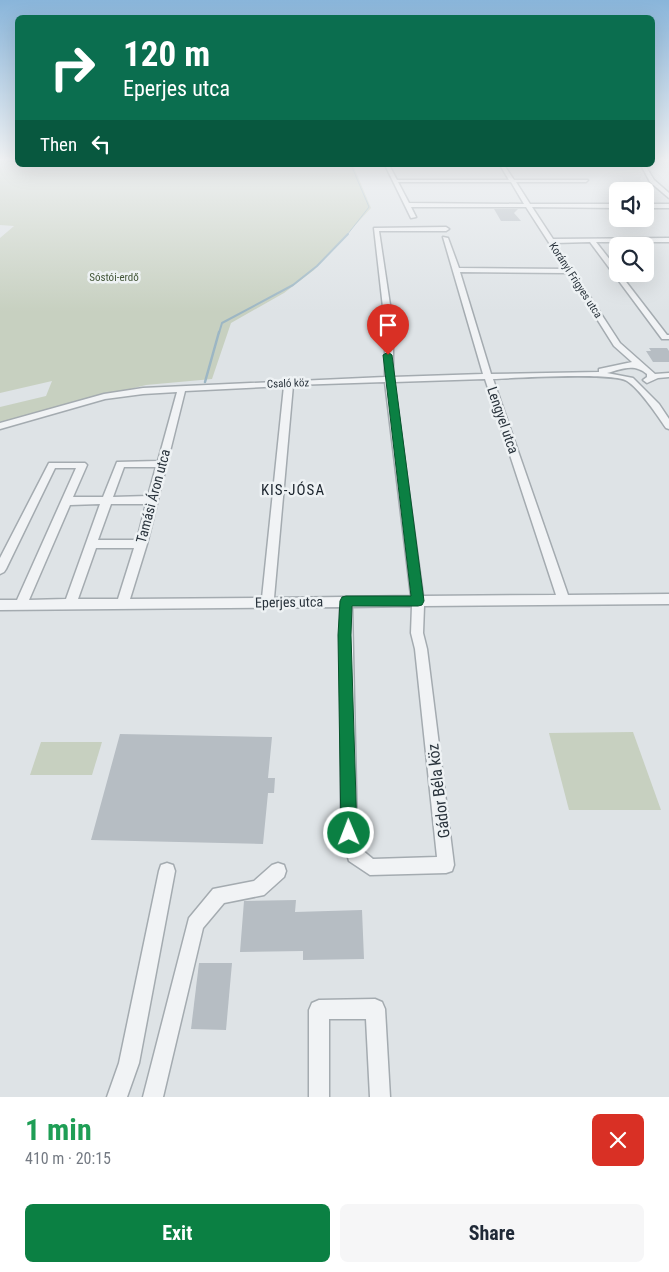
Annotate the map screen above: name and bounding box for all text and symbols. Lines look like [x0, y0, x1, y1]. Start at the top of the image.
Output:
text: 120 m [123, 34, 210, 75]
icon: right [40, 35, 105, 100]
text: Eperjes utca [123, 76, 230, 101]
icon: left [87, 130, 115, 158]
text: Then [40, 133, 77, 156]
map controls [609, 182, 654, 282]
button: sound [609, 182, 654, 227]
button: search [609, 237, 654, 282]
street label: Korányi Frigyes utca [546, 240, 605, 320]
park label: Sóstói-erdő [89, 271, 139, 284]
pin [367, 304, 409, 355]
icon: arrive [374, 311, 402, 339]
street label: Csaló köz [267, 376, 310, 391]
street label: Lengyel utca [484, 384, 522, 456]
street label: Tamási Áron utca [132, 447, 173, 545]
district label: KIS-JÓSA [261, 481, 325, 499]
street label: Eperjes utca [255, 593, 323, 611]
street label: Gádor Béla köz [423, 743, 454, 839]
position arrow [322, 806, 374, 858]
text: 1 min [25, 1112, 92, 1147]
button: close [592, 1114, 644, 1166]
text: 410 m · 20:15 [25, 1149, 111, 1168]
button: Exit [25, 1204, 330, 1262]
button: Share [340, 1204, 644, 1262]

